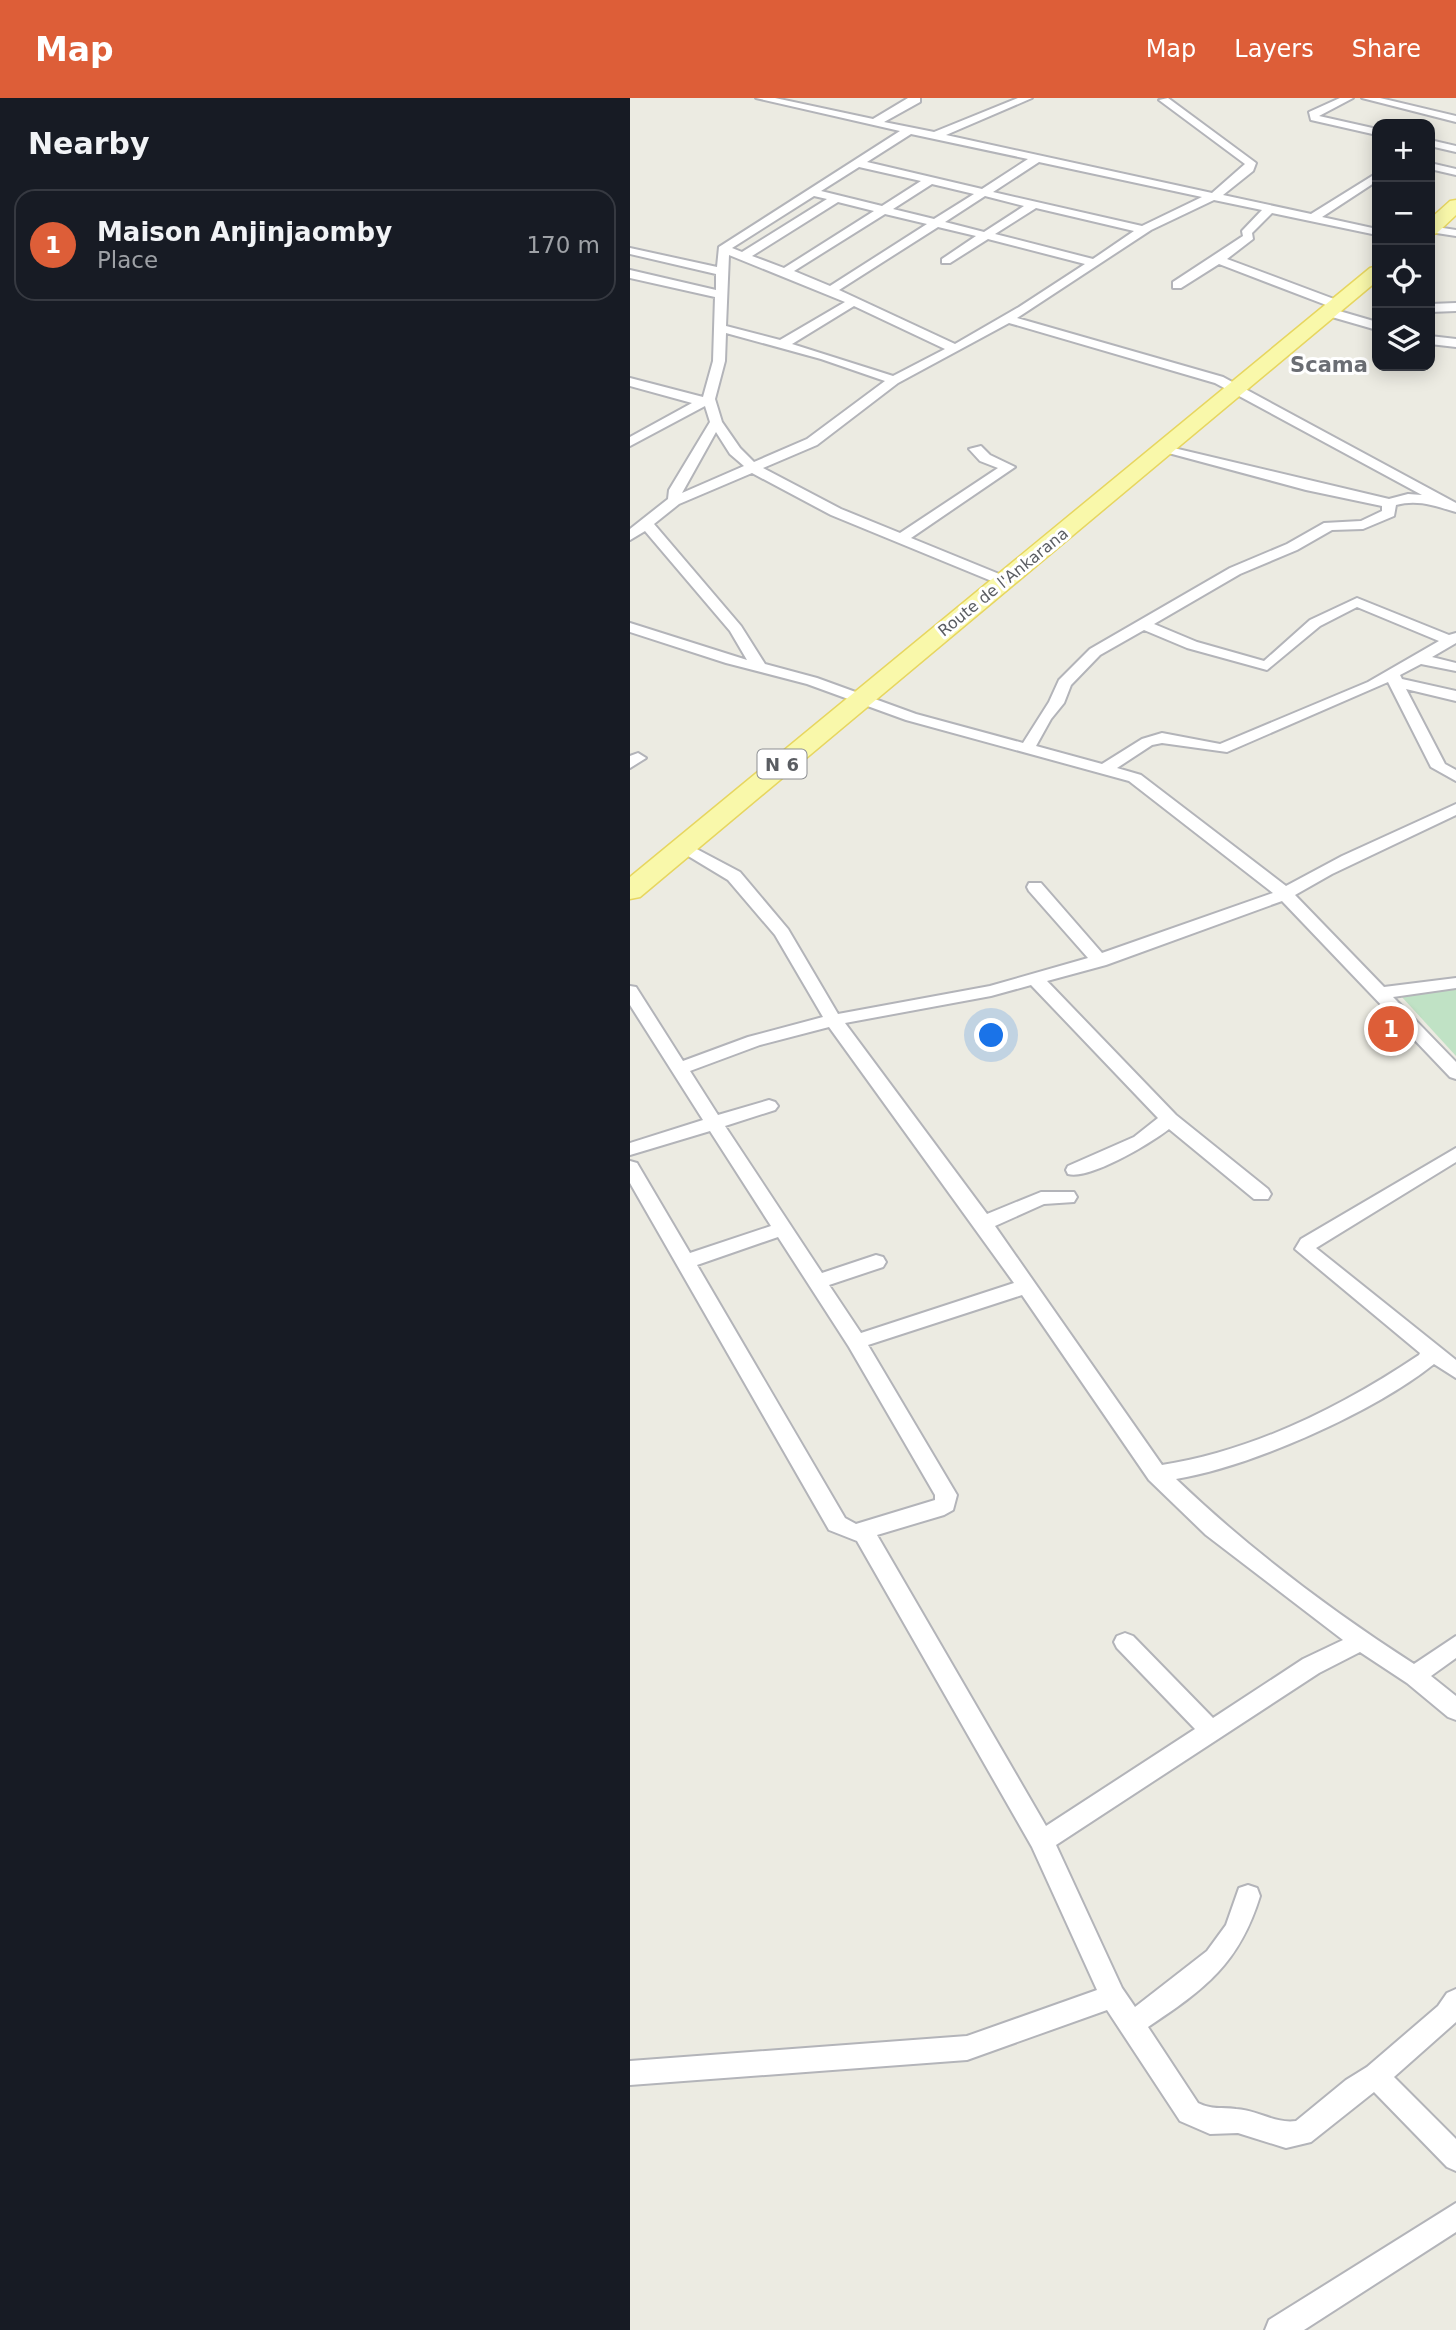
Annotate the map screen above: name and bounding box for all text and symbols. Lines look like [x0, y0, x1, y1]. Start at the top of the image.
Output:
text: Map [35, 30, 114, 69]
text: Map [1146, 35, 1196, 63]
text: Layers [1234, 35, 1314, 63]
text: Share [1352, 35, 1421, 63]
map controls [1372, 119, 1435, 371]
button: + [1372, 119, 1435, 182]
text: Nearby [28, 126, 150, 161]
button: − [1372, 182, 1435, 245]
text: Maison Anjinjaomby [97, 217, 392, 247]
text: 1 [45, 232, 61, 258]
text: 170 m [526, 232, 600, 258]
button: locate [1372, 245, 1435, 308]
text: Place [97, 247, 158, 273]
button: layers [1372, 308, 1435, 371]
district label: Scama [1290, 353, 1368, 377]
street label: Route de l'Ankarana [934, 524, 1072, 640]
road number: N 6 [758, 750, 806, 778]
pin: 1 [1368, 1003, 1414, 1055]
your location [974, 1018, 1008, 1052]

